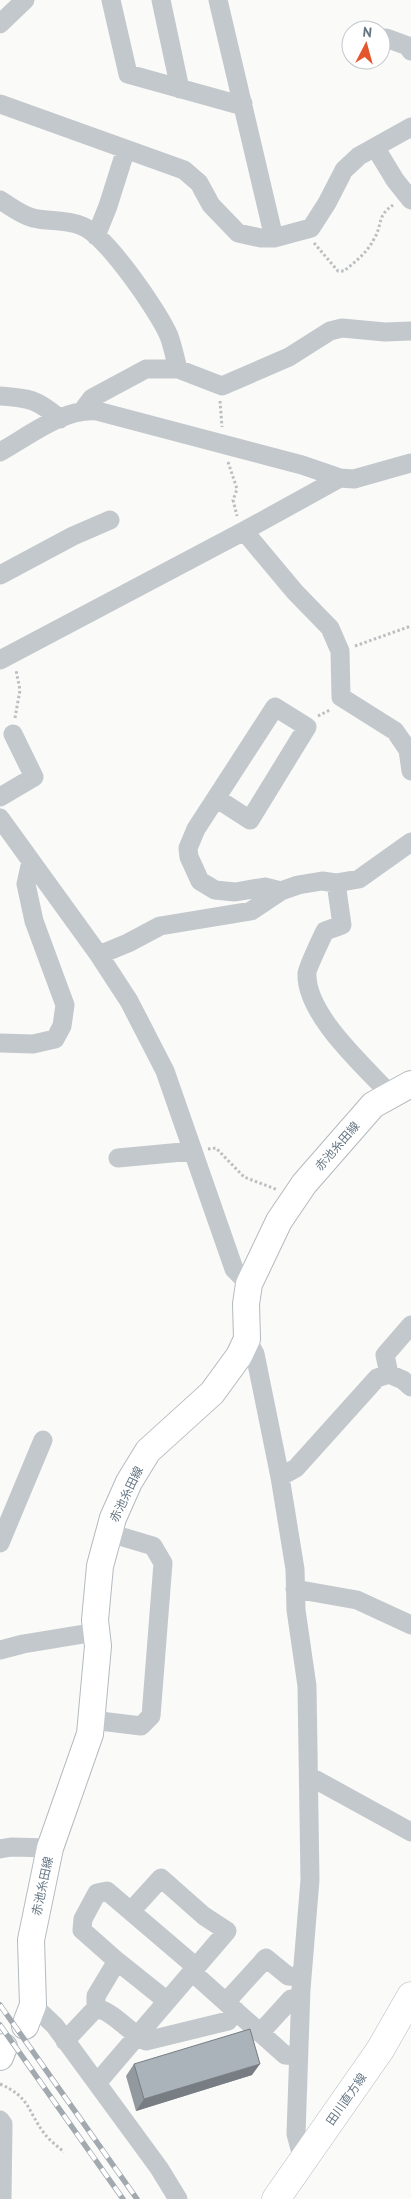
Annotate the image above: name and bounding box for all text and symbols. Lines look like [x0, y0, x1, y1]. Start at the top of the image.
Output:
north arrow [341, 20, 391, 70]
text: N [362, 23, 373, 42]
street label: 赤池糸田線 [312, 1118, 362, 1174]
street label: 赤池糸田線 [106, 1464, 146, 1524]
street label: 赤池糸田線 [28, 1855, 56, 1917]
street label: 田川直方線 [323, 2070, 369, 2128]

